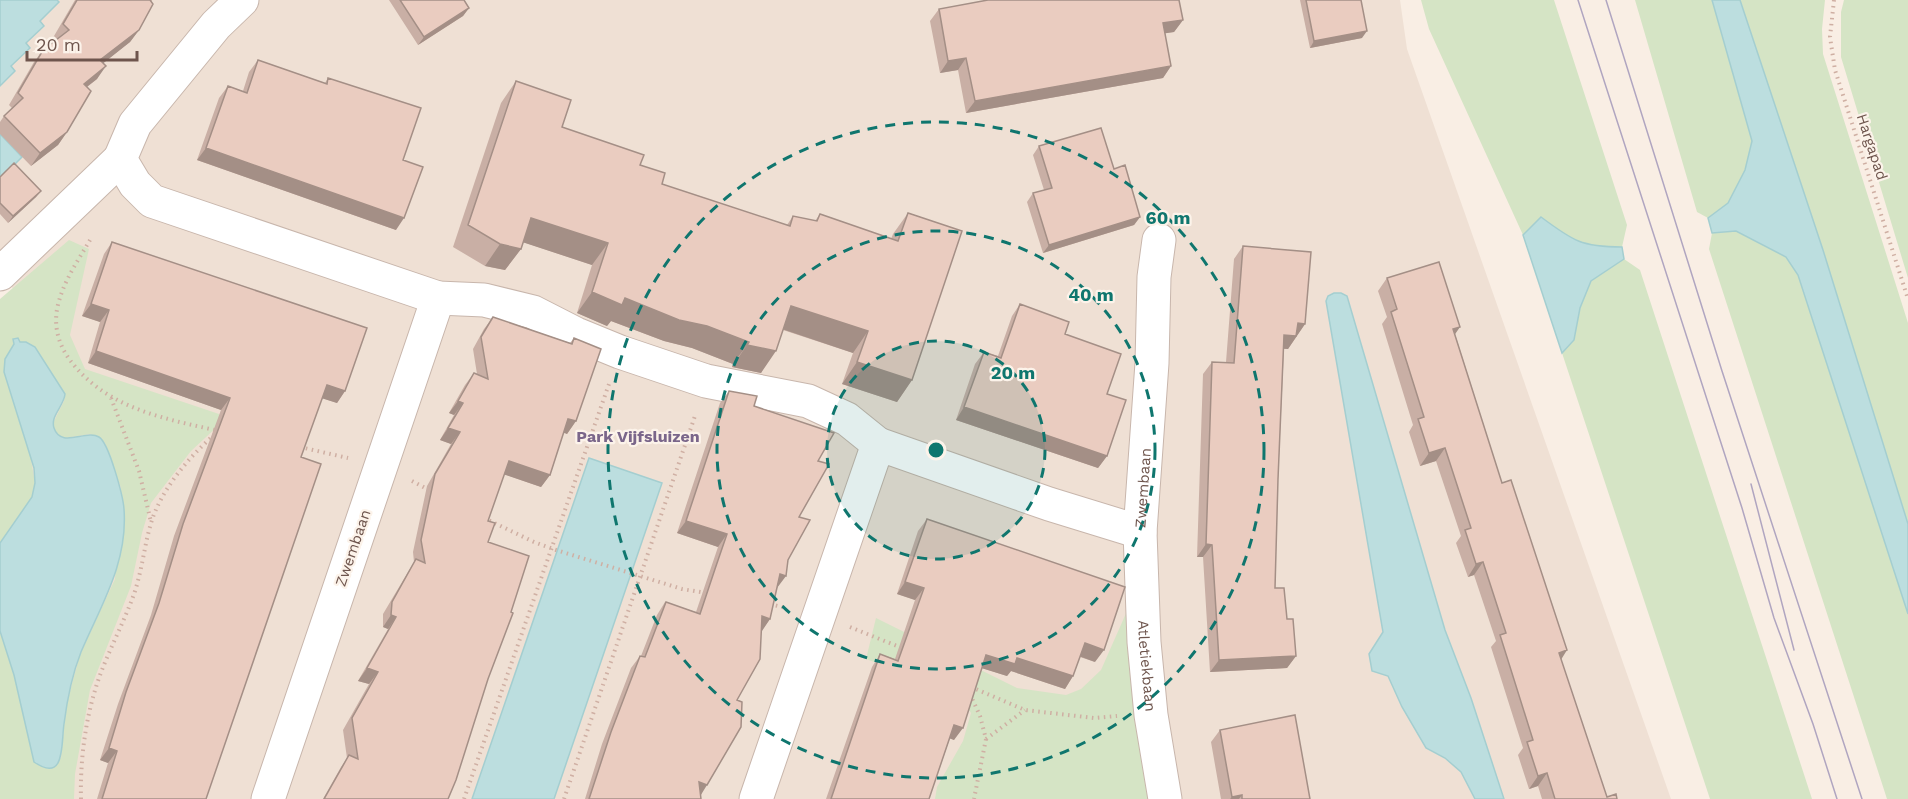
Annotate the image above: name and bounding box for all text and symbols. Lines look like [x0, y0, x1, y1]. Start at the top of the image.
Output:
scale bar [27, 24, 136, 62]
text: 20 m [36, 34, 81, 55]
street label: Hargapad [1853, 111, 1891, 183]
text: 60 m [1146, 207, 1190, 228]
text: 40 m [1068, 284, 1114, 305]
text: 20 m [991, 362, 1035, 383]
district label: Park Vijfsluizen [576, 427, 700, 446]
centre of rings [926, 440, 946, 460]
street label: Zwembaan [1131, 447, 1155, 529]
street label: Zwembaan [331, 507, 375, 589]
street label: Atletiekbaan [1134, 620, 1160, 712]

